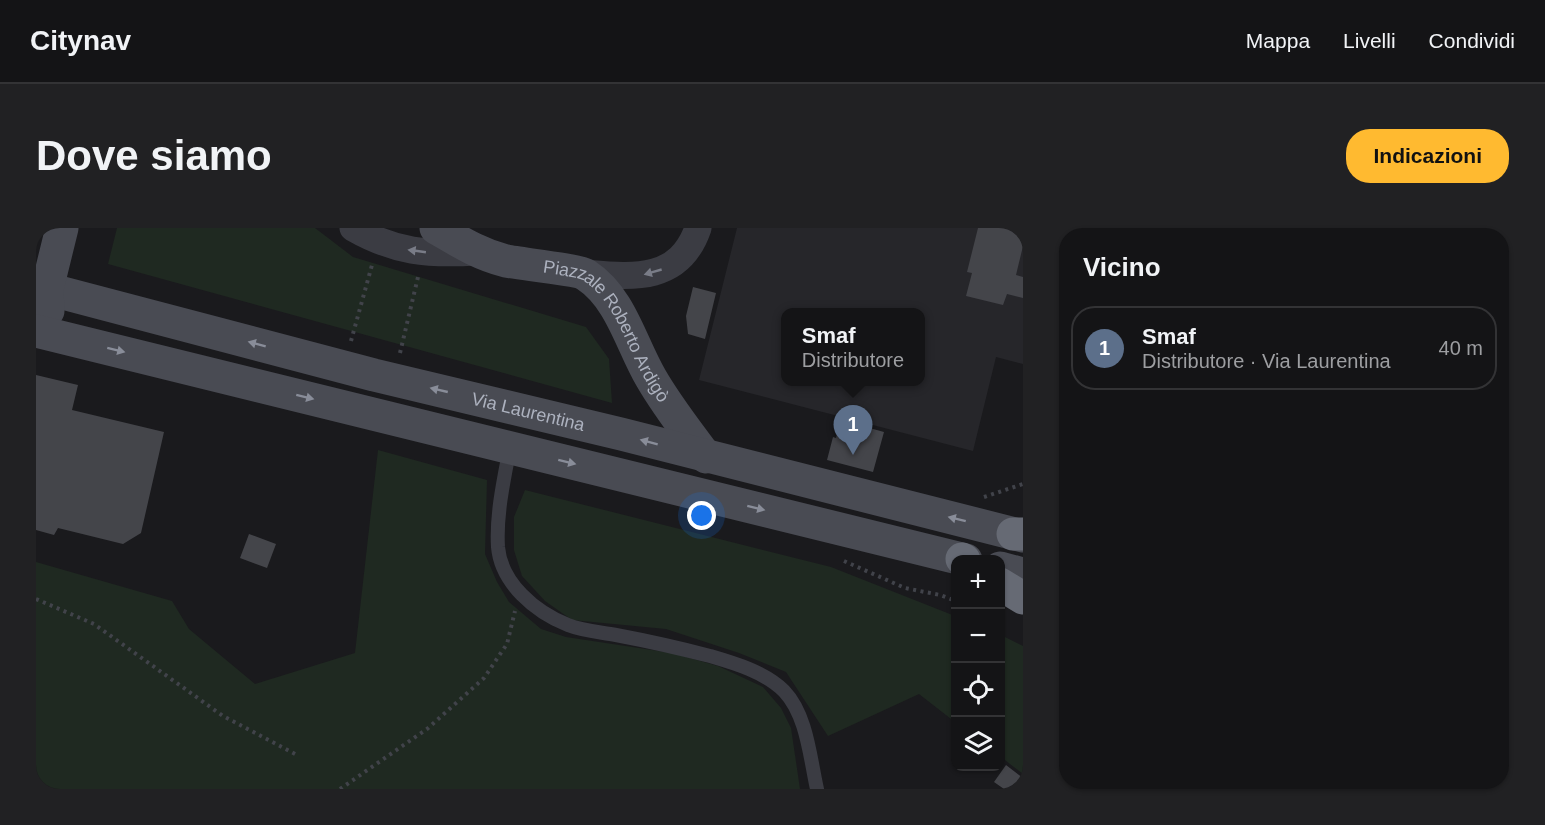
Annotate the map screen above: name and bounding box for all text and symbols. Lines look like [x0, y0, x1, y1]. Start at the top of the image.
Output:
text: Citynav [30, 25, 131, 56]
text: Mappa [1246, 29, 1310, 52]
text: Livelli [1343, 29, 1396, 52]
text: Condividi [1429, 29, 1515, 52]
button: Indicazioni [1346, 129, 1509, 183]
text: Dove siamo [36, 132, 272, 179]
one-way arrow [408, 247, 427, 256]
text: Vicino [1083, 252, 1161, 282]
street label: Piazzale Roberto Ardigò [542, 257, 673, 406]
one-way arrow [644, 268, 662, 277]
popup [781, 308, 925, 386]
text: Smaf [802, 323, 856, 348]
text: Smaf [1142, 324, 1196, 349]
text: 1 [1099, 337, 1110, 359]
text: 40 m [1439, 337, 1483, 359]
one-way arrow [247, 339, 266, 349]
one-way arrow [106, 345, 125, 355]
text: Distributore [802, 349, 904, 371]
text: Distributore · Via Laurentina [1142, 350, 1391, 372]
one-way arrow [430, 385, 448, 395]
street label: Via Laurentina [469, 389, 588, 435]
one-way arrow [296, 392, 314, 402]
pin: 1 [834, 406, 872, 455]
one-way arrow [640, 436, 658, 446]
one-way arrow [558, 457, 576, 467]
your location [687, 501, 716, 530]
one-way arrow [747, 504, 765, 514]
one-way arrow [947, 514, 966, 524]
map controls [951, 555, 1005, 771]
button: + [951, 555, 1005, 609]
button: − [951, 609, 1005, 663]
button: locate [951, 663, 1005, 717]
button: layers [951, 717, 1005, 771]

